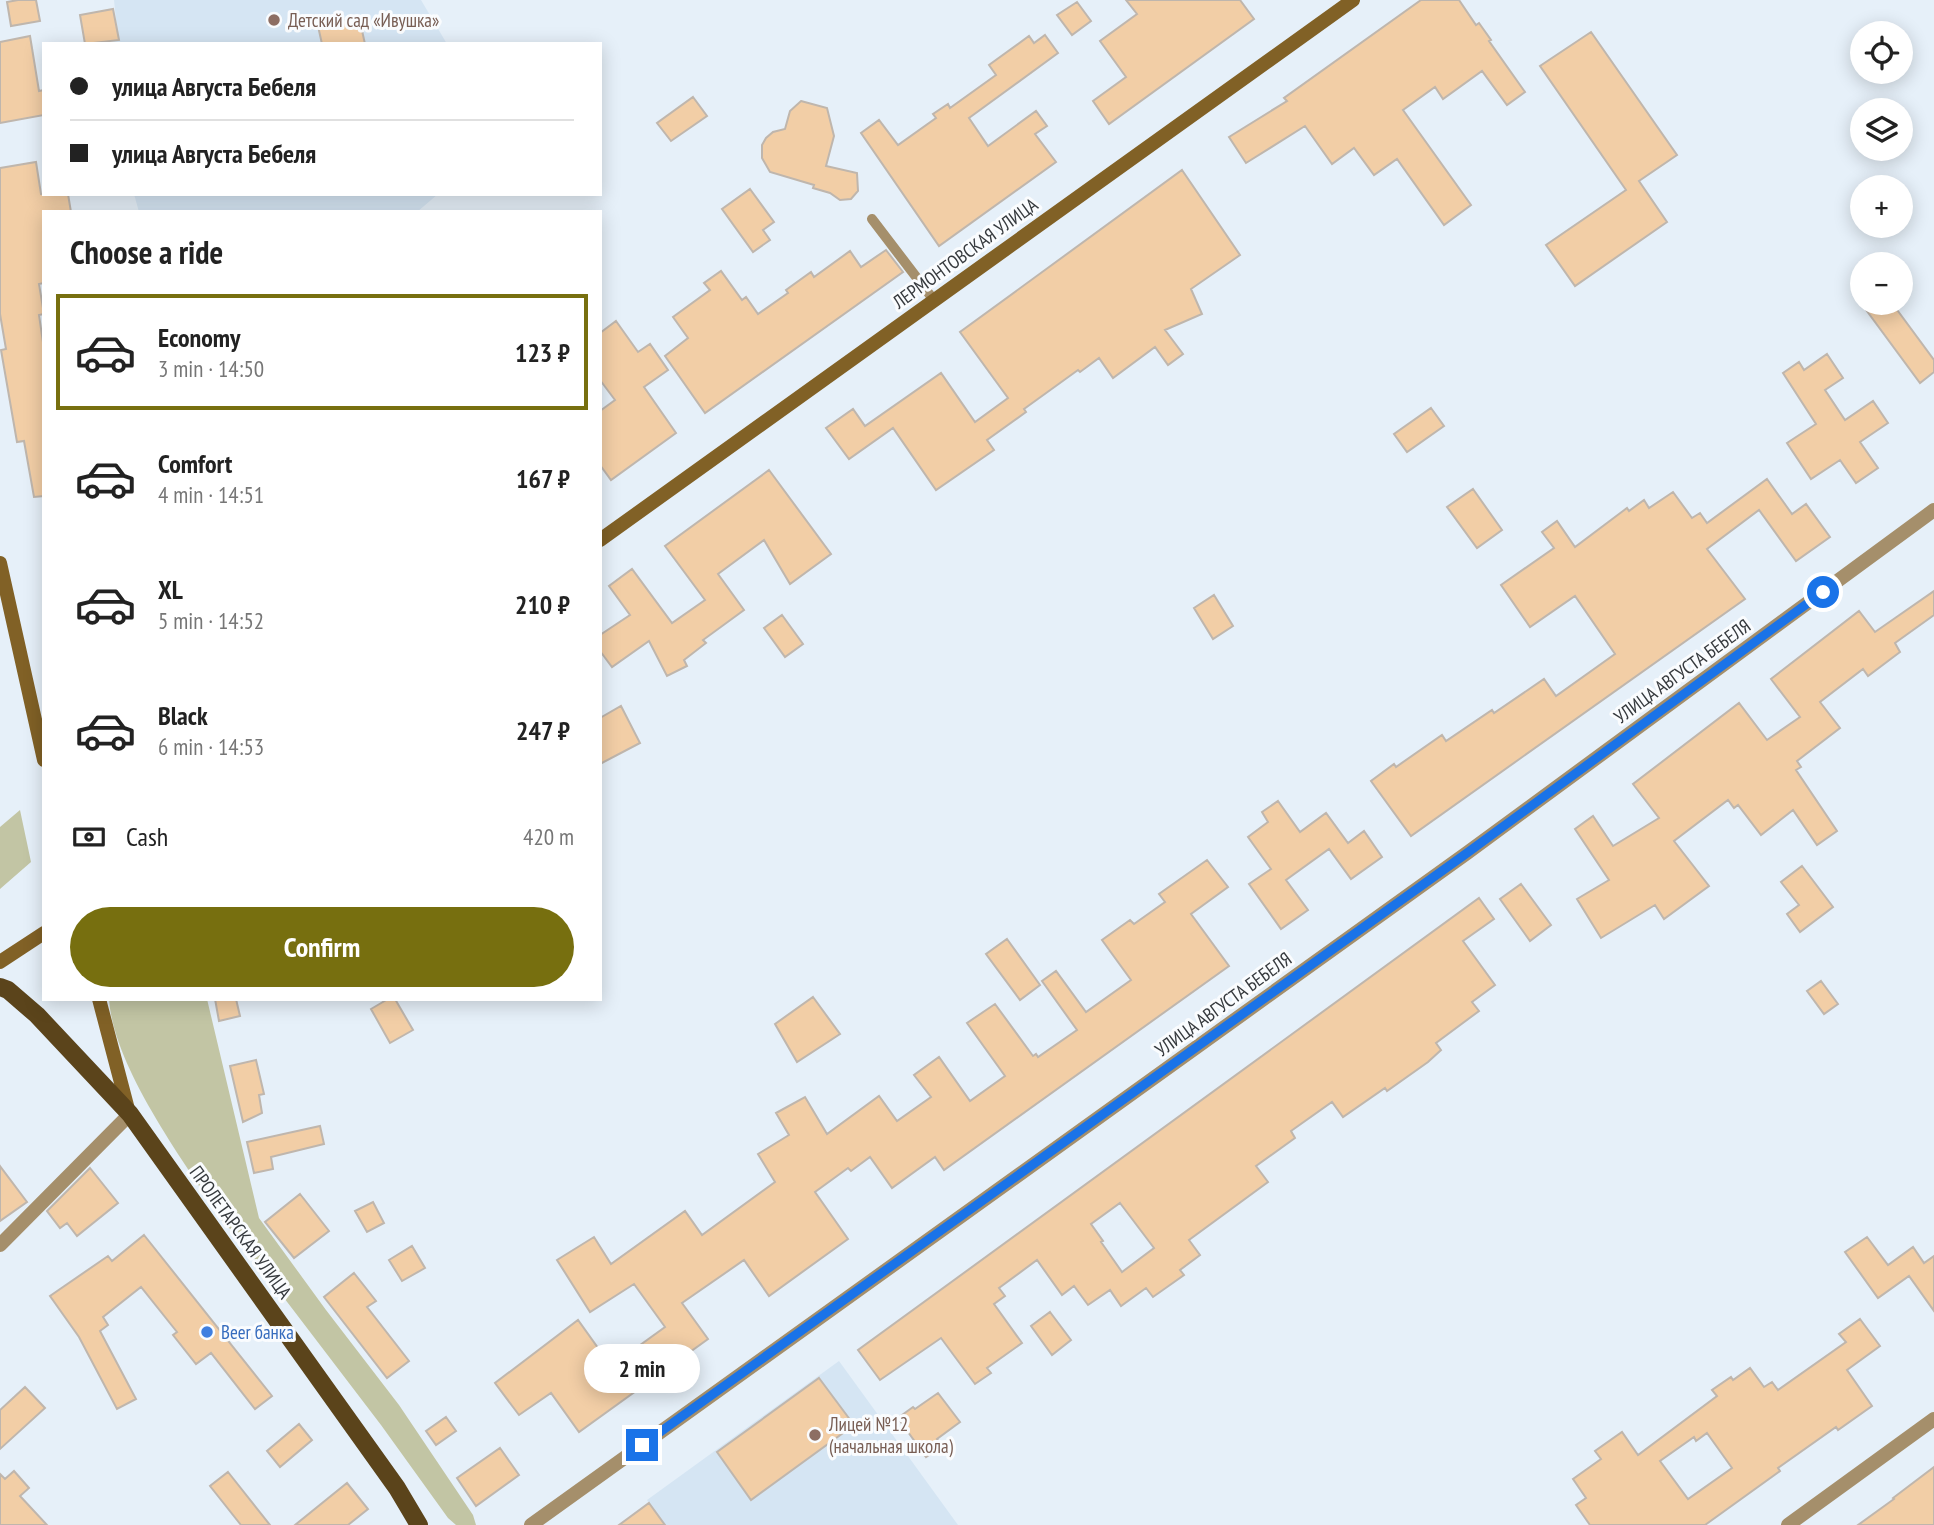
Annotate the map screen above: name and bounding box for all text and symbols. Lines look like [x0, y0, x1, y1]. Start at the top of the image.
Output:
place label: Детский сад «Ивушка» [288, 8, 439, 32]
marker: Детский сад «Ивушка» [266, 12, 282, 28]
map controls [1850, 21, 1913, 315]
button: locate [1850, 21, 1913, 84]
text: улица Августа Бебеля [112, 70, 316, 103]
button: layers [1850, 98, 1913, 161]
text: улица Августа Бебеля [112, 137, 316, 170]
button: + [1850, 175, 1913, 238]
street label: ЛЕРМОНТОВСКАЯ УЛИЦА [887, 192, 1042, 314]
text: Choose a ride [70, 231, 223, 273]
button: − [1850, 252, 1913, 315]
icon: car [74, 321, 137, 384]
text: Economy [158, 321, 240, 354]
text: 123 ₽ [515, 336, 570, 369]
text: 3 min · 14:50 [158, 354, 264, 383]
icon: car [74, 447, 137, 510]
text: Comfort [158, 447, 232, 480]
text: 167 ₽ [516, 462, 570, 495]
text: 4 min · 14:51 [158, 480, 264, 509]
icon: car [74, 573, 137, 636]
text: XL [158, 573, 183, 606]
route start [1807, 576, 1839, 608]
text: 210 ₽ [515, 588, 570, 621]
text: 5 min · 14:52 [158, 606, 264, 635]
street label: УЛИЦА АВГУСТА БЕБЕЛЯ [1609, 613, 1755, 729]
icon: car [74, 699, 137, 762]
text: Black [158, 699, 208, 732]
text: 247 ₽ [516, 714, 570, 747]
text: 6 min · 14:53 [158, 732, 264, 761]
icon: cash [70, 818, 108, 856]
text: Cash [126, 820, 168, 853]
text: 420 m [523, 822, 574, 851]
button: Confirm [70, 907, 574, 987]
street label: УЛИЦА АВГУСТА БЕБЕЛЯ [1150, 946, 1296, 1062]
street label: ПРОЛЕТАРСКАЯ УЛИЦА [185, 1161, 297, 1303]
place label: Beer банка [221, 1320, 294, 1344]
marker: Beer банка [199, 1324, 215, 1340]
callout: 2 min [584, 1344, 700, 1392]
text: 2 min [619, 1354, 665, 1383]
place label: Лицей №12 (начальная школа) [828, 1412, 954, 1458]
marker: Лицей №12 (начальная школа) [807, 1427, 823, 1443]
route end [626, 1429, 658, 1461]

